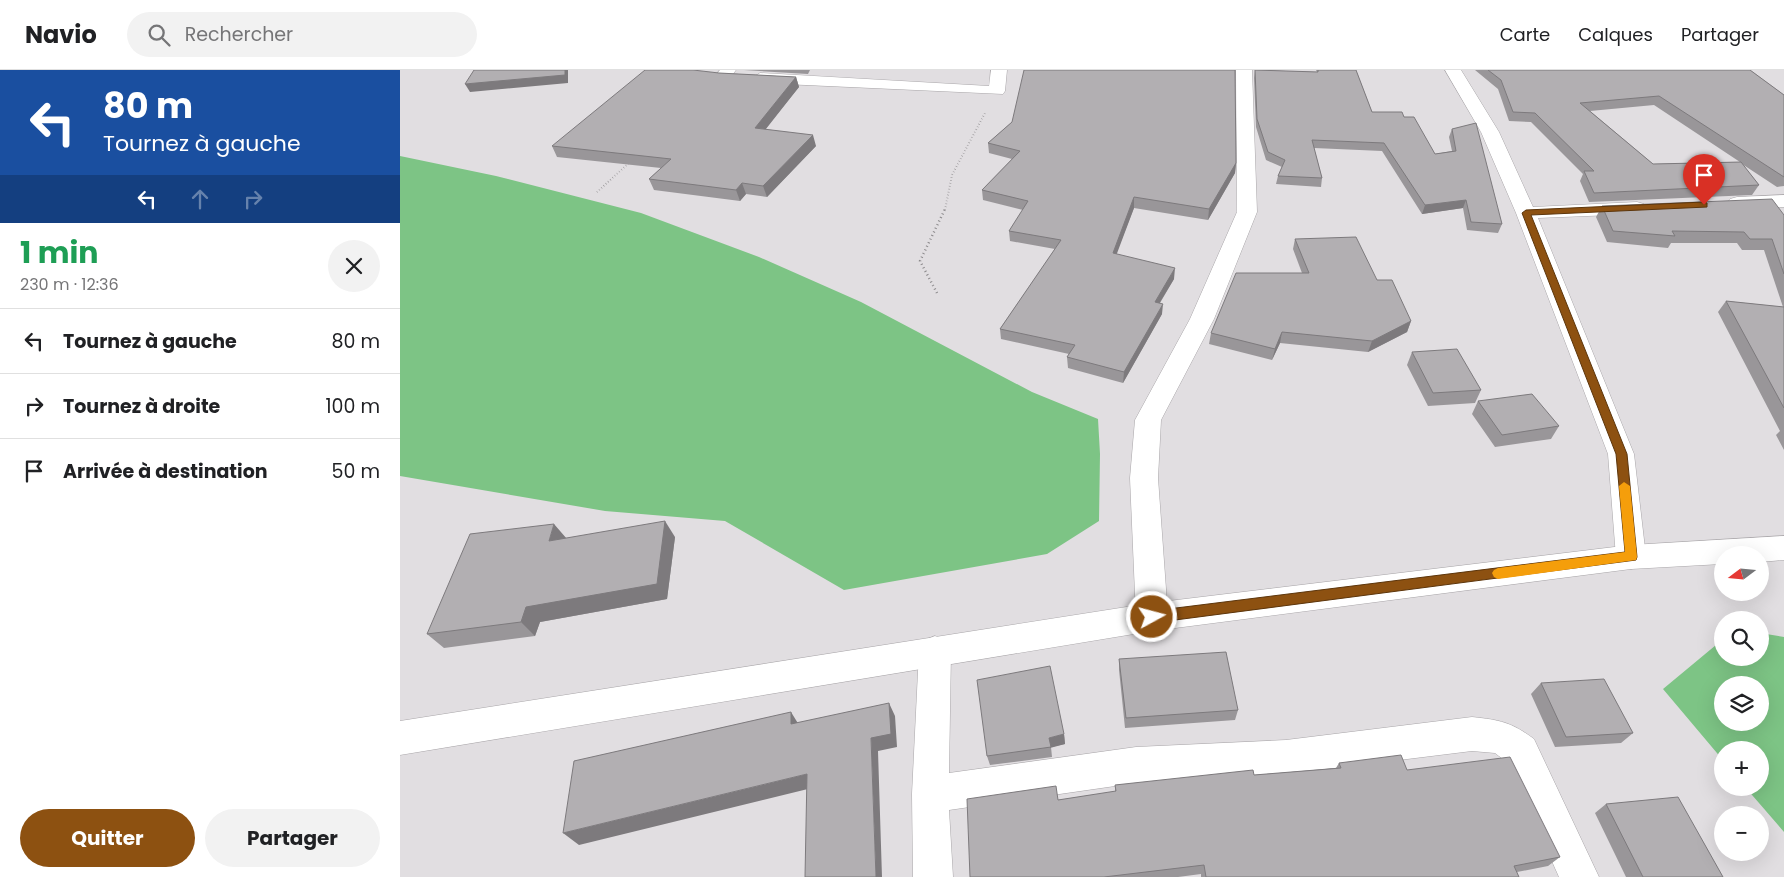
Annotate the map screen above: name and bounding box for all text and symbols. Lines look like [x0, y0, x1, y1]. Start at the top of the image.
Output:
search box [127, 12, 477, 57]
text: Navio [25, 18, 97, 51]
icon: search [145, 21, 173, 49]
text: Rechercher [185, 21, 293, 48]
text: Carte [1500, 22, 1550, 47]
text: Calques [1578, 22, 1653, 47]
text: Partager [1681, 22, 1759, 47]
text: 80 m [103, 81, 193, 130]
icon: left [20, 90, 85, 155]
text: Tournez à gauche [103, 128, 301, 159]
pin [1683, 154, 1725, 205]
icon: arrive [1690, 161, 1718, 189]
icon: left [133, 185, 161, 213]
icon: ahead [186, 185, 214, 213]
icon: right [239, 185, 267, 213]
text: 1 min [20, 231, 98, 274]
button: close [328, 240, 380, 292]
text: 230 m · 12:36 [20, 273, 119, 296]
icon: left [20, 327, 48, 355]
text: Tournez à gauche [63, 328, 237, 355]
text: 80 m [331, 328, 380, 355]
icon: right [20, 392, 48, 420]
text: Tournez à droite [63, 393, 220, 420]
text: 100 m [325, 393, 380, 420]
icon: arrive [20, 457, 48, 485]
text: Arrivée à destination [63, 458, 268, 485]
text: 50 m [331, 458, 380, 485]
north arrow [1714, 546, 1769, 601]
map controls [1714, 546, 1769, 861]
position arrow [1125, 590, 1177, 642]
button: search [1714, 611, 1769, 666]
button: layers [1714, 676, 1769, 731]
button: + [1714, 741, 1769, 796]
button: − [1714, 806, 1769, 861]
button: Quitter [20, 809, 195, 867]
button: Partager [205, 809, 380, 867]

